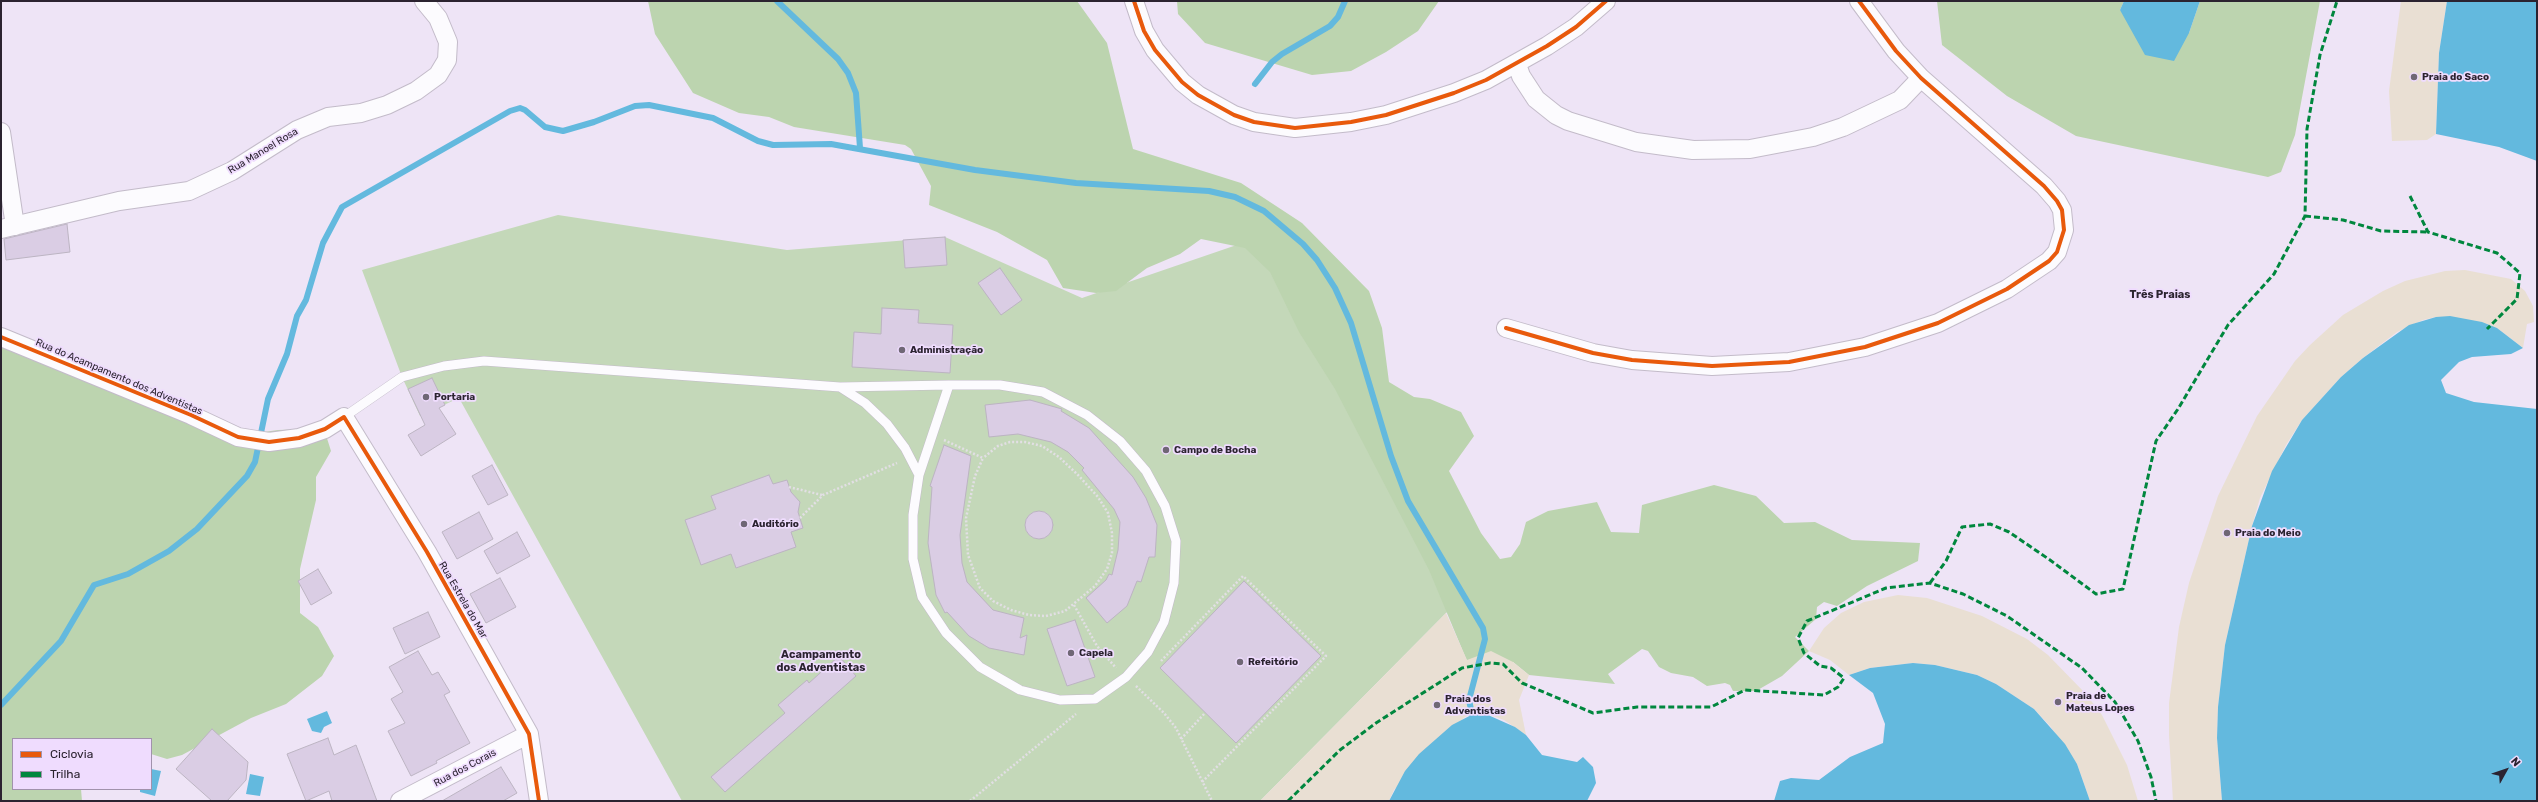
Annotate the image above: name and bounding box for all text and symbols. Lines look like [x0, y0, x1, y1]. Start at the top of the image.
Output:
place label: Praia do Saco [2422, 71, 2489, 83]
marker: Praia do Saco [2409, 72, 2419, 82]
street label: Rua Manoel Rosa [226, 125, 300, 177]
district label: Três Praias [2130, 288, 2190, 302]
street label: Rua do Acampamento dos Adventistas [34, 336, 204, 418]
place label: Administração [910, 344, 983, 356]
marker: Administração [897, 345, 907, 355]
place label: Portaria [434, 391, 475, 403]
marker: Portaria [421, 392, 431, 402]
place label: Campo de Bocha [1174, 444, 1256, 456]
marker: Campo de Bocha [1161, 445, 1171, 455]
place label: Auditório [752, 518, 799, 530]
marker: Auditório [739, 519, 749, 529]
place label: Praia do Meio [2235, 527, 2301, 539]
marker: Praia do Meio [2222, 528, 2232, 538]
street label: Rua Estrela do Mar [436, 559, 490, 641]
place label: Capela [1079, 647, 1113, 659]
district label: Acampamento dos Adventistas [777, 648, 865, 674]
marker: Capela [1066, 648, 1076, 658]
place label: Refeitório [1248, 656, 1298, 668]
marker: Refeitório [1235, 657, 1245, 667]
place label: Praia de Mateus Lopes [2066, 690, 2135, 714]
place label: Praia dos Adventistas [1445, 693, 1506, 716]
marker: Praia de Mateus Lopes [2053, 697, 2063, 707]
marker: Praia dos Adventistas [1432, 700, 1442, 710]
legend [12, 738, 152, 790]
text: Ciclovia [50, 747, 93, 761]
street label: Rua dos Corais [432, 747, 498, 789]
north arrow [2486, 750, 2526, 790]
text: N [2508, 755, 2523, 769]
text: Trilha [50, 767, 80, 781]

